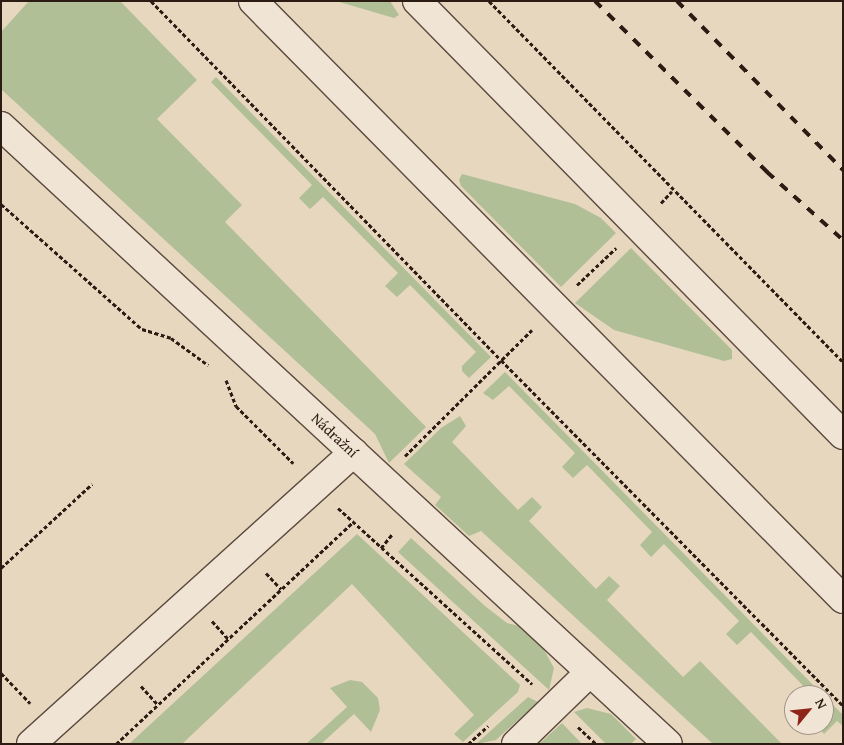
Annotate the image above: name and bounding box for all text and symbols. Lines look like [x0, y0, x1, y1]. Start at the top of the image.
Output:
street label: Nádražní [308, 409, 362, 461]
north arrow [784, 685, 834, 735]
text: N [810, 695, 832, 712]

